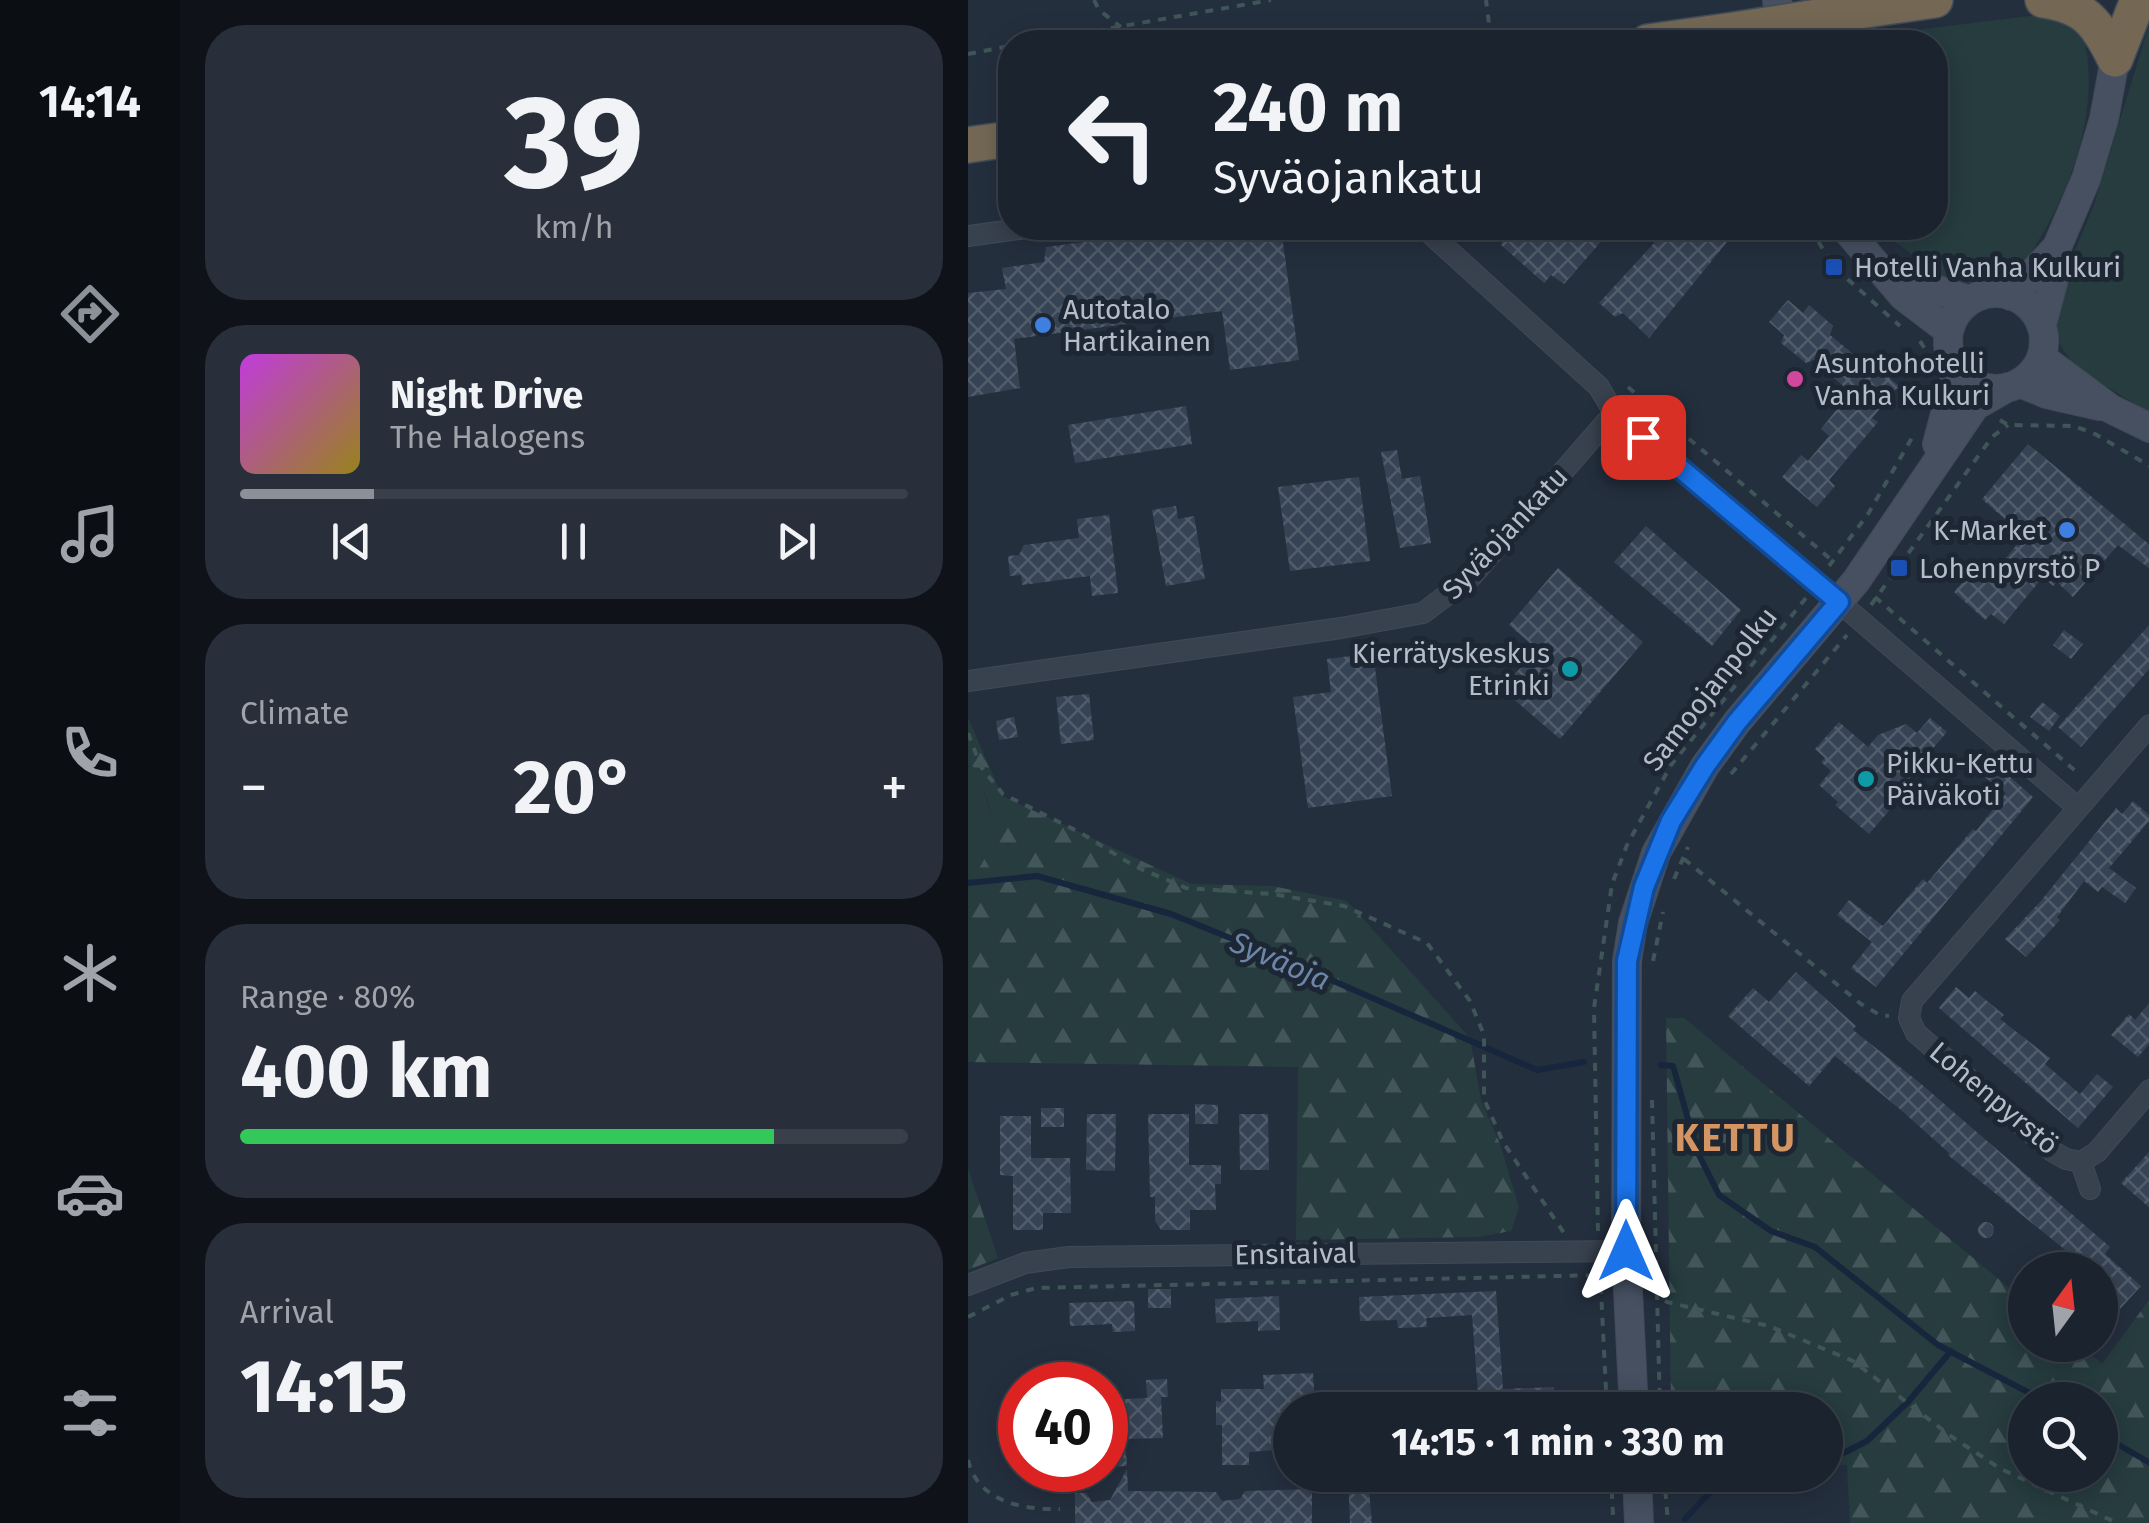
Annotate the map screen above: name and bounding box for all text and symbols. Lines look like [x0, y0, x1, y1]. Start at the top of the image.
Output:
text: 39 [505, 65, 643, 221]
text: 240 m [1213, 66, 1403, 150]
icon: left [1048, 70, 1178, 200]
text: 14:14 [39, 75, 141, 129]
text: Syväojankatu [1213, 151, 1484, 205]
text: km/h [534, 208, 614, 246]
place label: Hotelli Vanha Kulkuri [1854, 251, 2121, 284]
marker: Hotelli Vanha Kulkuri [1823, 256, 1845, 278]
icon: directions [55, 279, 125, 349]
place label: Autotalo Hartikainen [1063, 293, 1211, 358]
marker: Autotalo Hartikainen [1032, 314, 1054, 336]
place label: Asuntohotelli Vanha Kulkuri [1815, 347, 1990, 412]
marker: Asuntohotelli Vanha Kulkuri [1784, 368, 1806, 390]
text: Night Drive [390, 372, 583, 418]
pin [1601, 395, 1686, 480]
icon: arrive [1616, 410, 1671, 465]
text: The Halogens [390, 418, 585, 456]
street label: Syväojankatu [1435, 460, 1575, 606]
icon: music [55, 499, 125, 569]
icon: previous [324, 514, 379, 569]
icon: pause [546, 514, 601, 569]
icon: next [769, 514, 824, 569]
place label: K-Market [1933, 514, 2048, 547]
marker: K-Market [2056, 519, 2078, 541]
place label: Lohenpyrstö P [1919, 552, 2100, 585]
marker: Lohenpyrstö P [1888, 557, 1910, 579]
street label: Samoojanpolku [1636, 601, 1784, 777]
place label: Kierrätyskeskus Etrinki [1352, 637, 1550, 702]
marker: Kierrätyskeskus Etrinki [1559, 658, 1581, 680]
text: Climate [240, 694, 349, 732]
icon: phone [55, 718, 125, 788]
text: 20° [513, 743, 635, 833]
place label: Pikku-Kettu Päiväkoti [1886, 747, 2034, 812]
text: − [240, 755, 268, 821]
text: + [881, 755, 908, 821]
marker: Pikku-Kettu Päiväkoti [1855, 768, 1877, 790]
water label: Syväoja [1224, 924, 1335, 998]
icon: climate [55, 938, 125, 1008]
text: Range · 80% [240, 978, 415, 1016]
text: 400 km [240, 1027, 493, 1117]
street label: Lohenpyrstö [1923, 1035, 2065, 1161]
district label: KETTU [1675, 1115, 1797, 1161]
icon: car [55, 1158, 125, 1228]
position arrow [1574, 1199, 1678, 1303]
street label: Ensitaival [1234, 1236, 1356, 1272]
north arrow [2008, 1252, 2118, 1362]
map controls [2008, 1252, 2118, 1492]
text: Arrival [240, 1293, 334, 1331]
text: 14:15 [240, 1342, 408, 1432]
speed limit sign: 40 [998, 1362, 1128, 1492]
icon: filters [55, 1378, 125, 1448]
button: search [2008, 1382, 2118, 1492]
text: 14:15 · 1 min · 330 m [1391, 1419, 1725, 1465]

